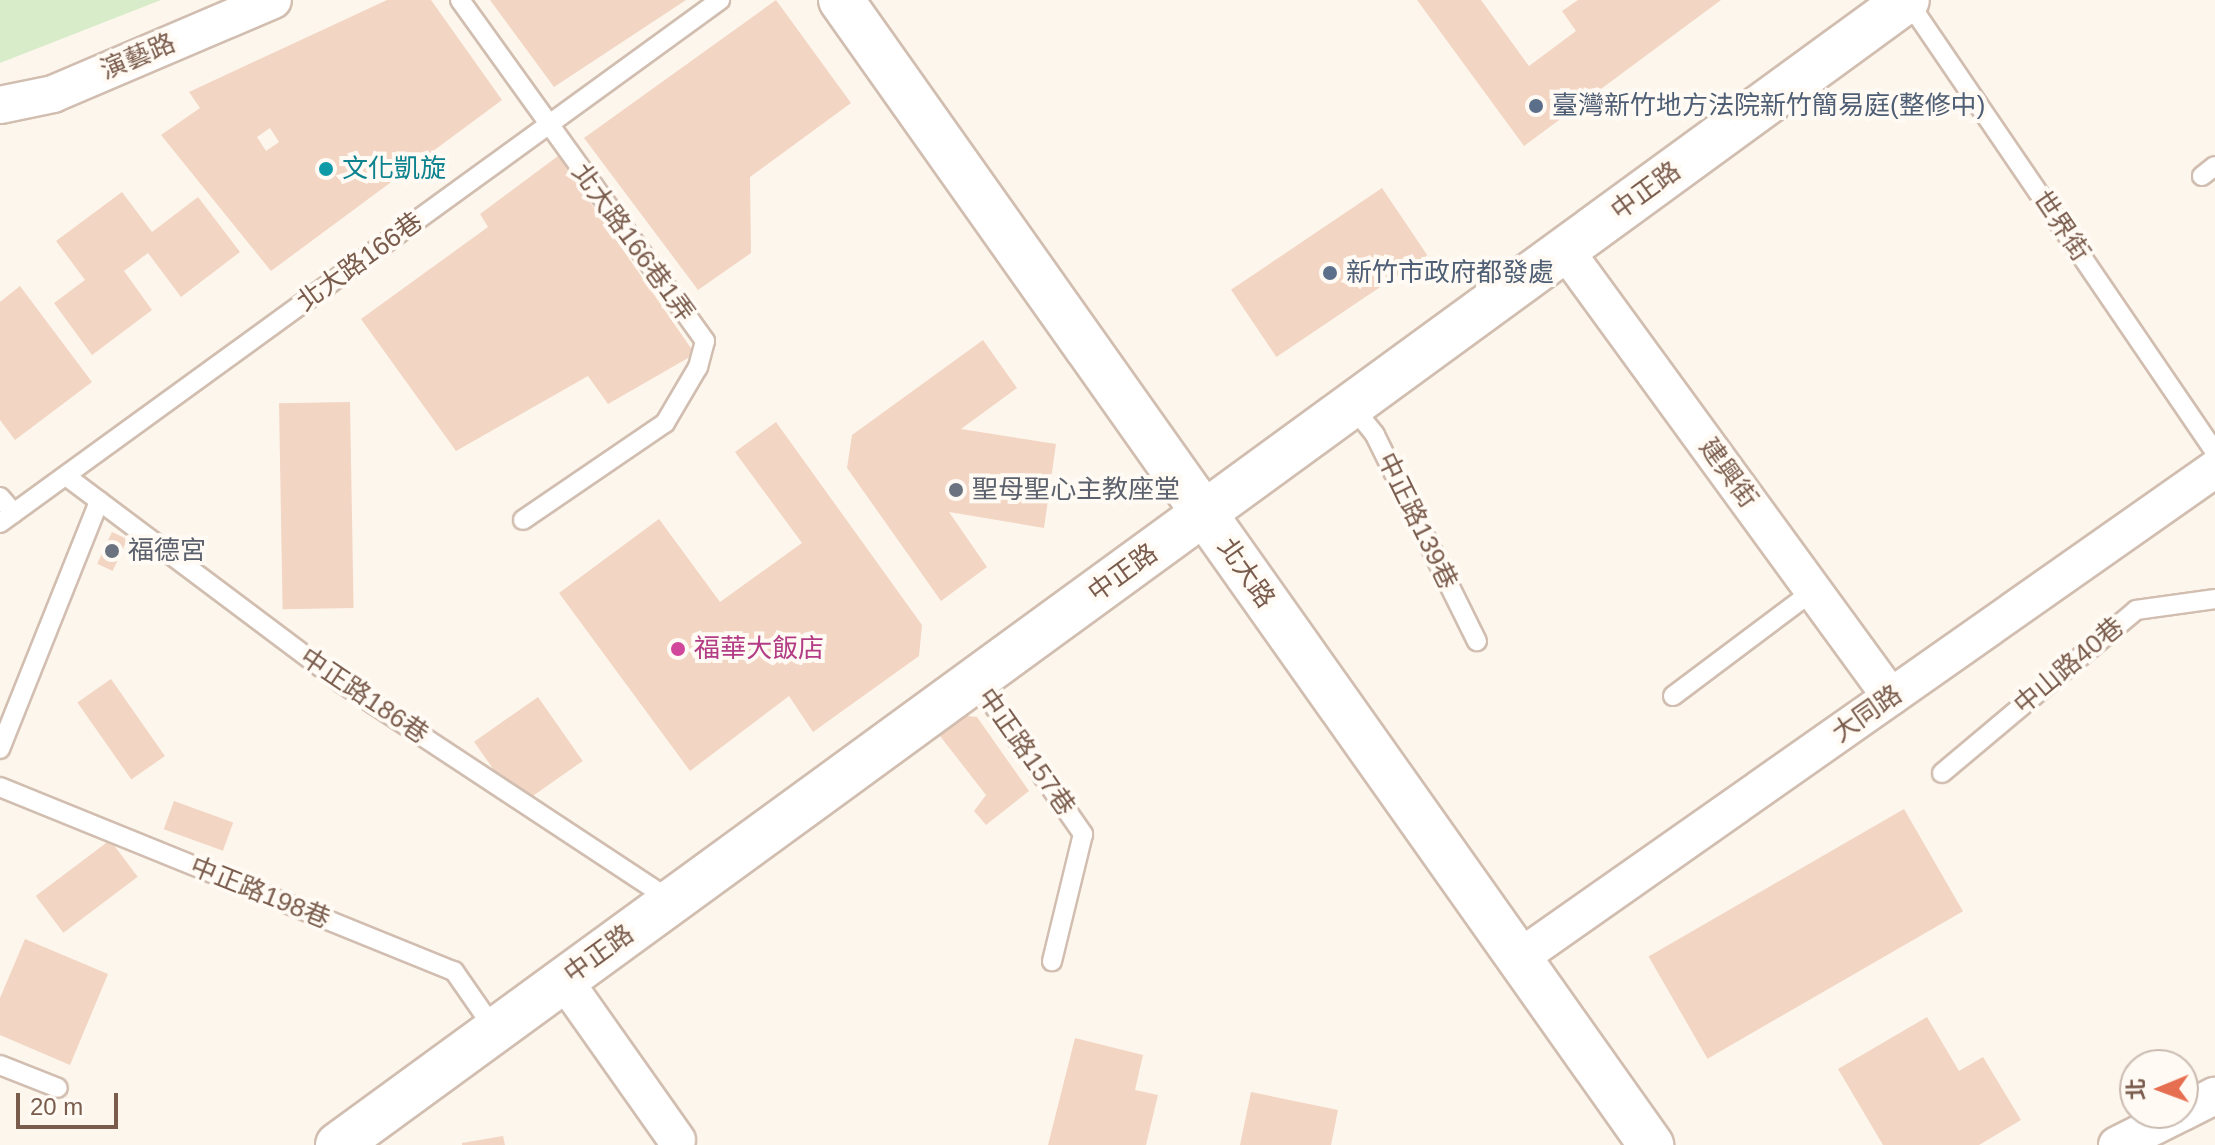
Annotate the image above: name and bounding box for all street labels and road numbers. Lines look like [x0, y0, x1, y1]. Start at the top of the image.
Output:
street label: 演藝路 [96, 27, 180, 87]
street label: 中正路 [1605, 155, 1687, 227]
street label: 北大路166巷1弄 [565, 158, 701, 328]
street label: 世界街 [2026, 185, 2096, 267]
street label: 北大路166巷 [291, 206, 429, 318]
street label: 建興街 [1692, 432, 1764, 514]
street label: 中正路139巷 [1371, 448, 1463, 594]
street label: 北大路 [1211, 532, 1281, 614]
street label: 中正路 [1082, 537, 1164, 609]
street label: 中山路40巷 [2008, 611, 2130, 721]
street label: 中正路186巷 [294, 642, 434, 750]
street label: 大同路 [1826, 679, 1908, 749]
street label: 中正路157巷 [971, 683, 1081, 821]
street label: 中正路198巷 [186, 851, 334, 935]
street label: 中正路 [558, 918, 640, 990]

